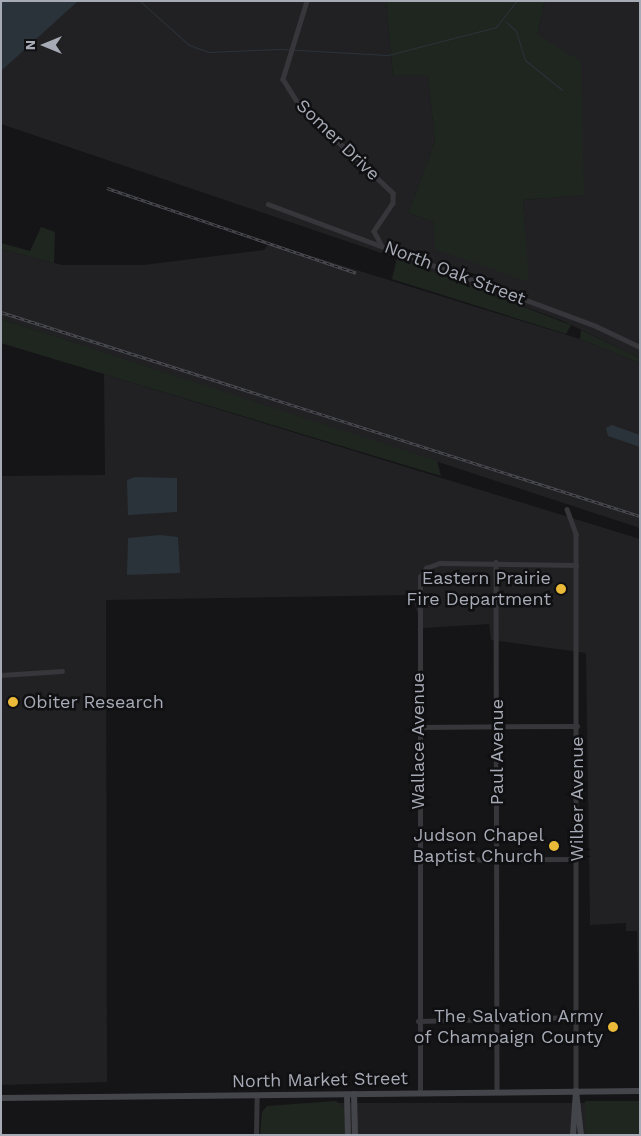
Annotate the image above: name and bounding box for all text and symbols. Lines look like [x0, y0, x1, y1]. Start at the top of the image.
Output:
north arrow [20, 20, 70, 70]
text: N [22, 40, 38, 50]
street label: Somer Drive [292, 95, 384, 185]
street label: North Oak Street [381, 236, 529, 310]
place label: Eastern Prairie Fire Department [406, 568, 551, 610]
marker: Eastern Prairie Fire Department [555, 583, 567, 595]
street label: Wallace Avenue [407, 672, 429, 810]
place label: Obiter Research [23, 691, 164, 713]
marker: Obiter Research [7, 696, 19, 708]
street label: Paul Avenue [486, 698, 508, 806]
street label: Wilber Avenue [566, 736, 588, 862]
place label: Judson Chapel Baptist Church [413, 825, 544, 868]
marker: Judson Chapel Baptist Church [548, 840, 560, 852]
place label: The Salvation Army of Champaign County [413, 1006, 603, 1048]
marker: The Salvation Army of Champaign County [607, 1021, 619, 1033]
street label: North Market Street [232, 1068, 408, 1092]

